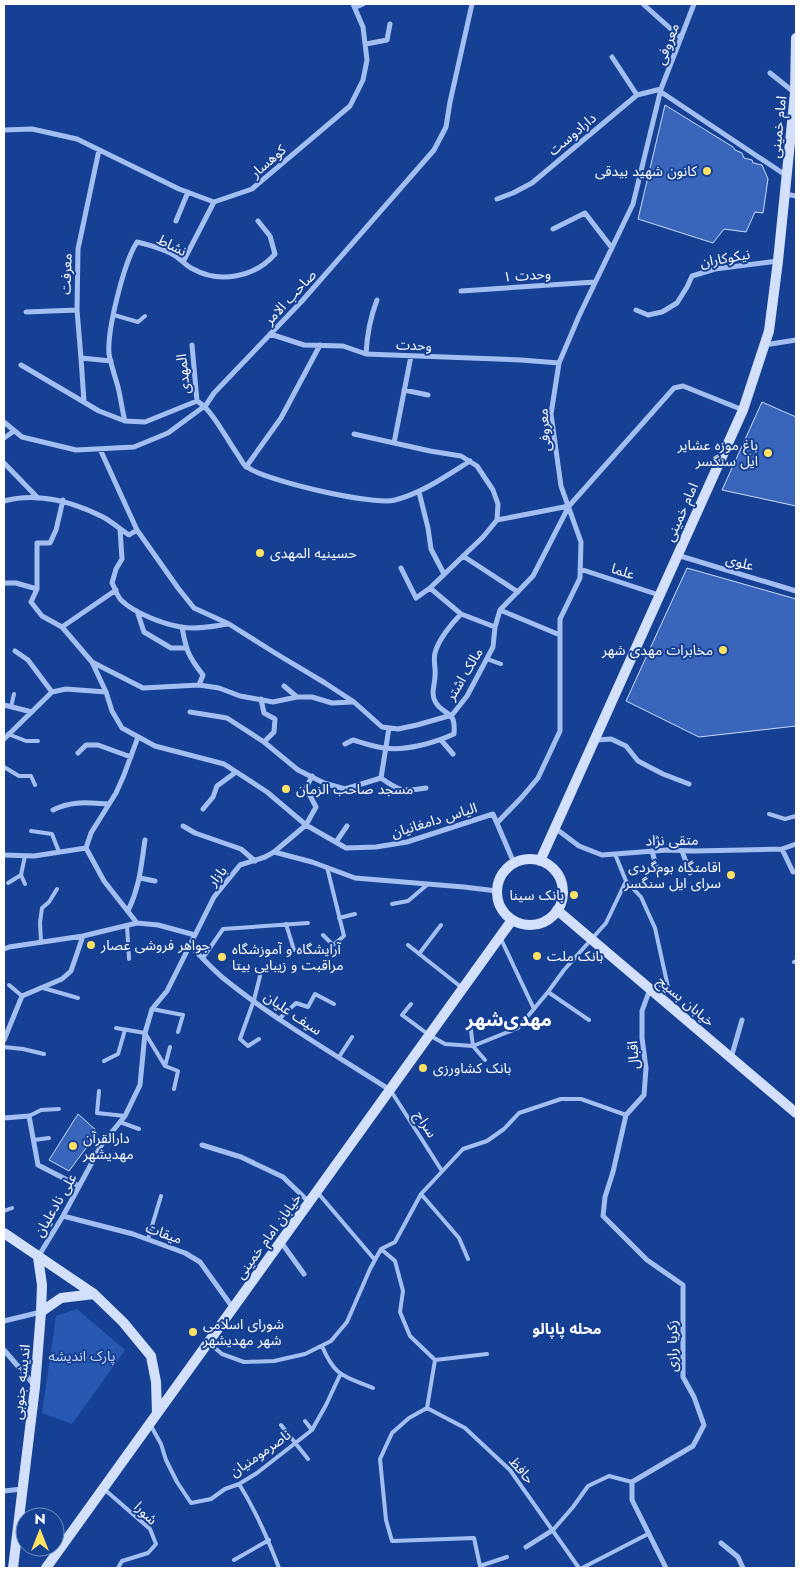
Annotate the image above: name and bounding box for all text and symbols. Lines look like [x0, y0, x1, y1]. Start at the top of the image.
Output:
street label: معروفی [650, 20, 684, 68]
street label: امام خمینی [765, 95, 792, 159]
street label: دارادوست [544, 108, 601, 160]
street label: کوهسار [245, 140, 290, 183]
place label: کانون شهید بیدقی [595, 161, 697, 181]
marker: کانون شهید بیدقی [701, 165, 713, 177]
street label: نشاط [154, 229, 190, 261]
street label: نیکوکاران [699, 244, 752, 272]
street label: معرفت [55, 253, 77, 295]
street label: وحدت ۱ [502, 263, 552, 287]
street label: صاحب الامر [259, 265, 321, 330]
street label: وحدت [396, 334, 432, 356]
street label: المهدی [171, 353, 195, 395]
street label: معروفی [533, 408, 555, 452]
place label: باغ موزه عشایر ایل سنگسر [677, 435, 758, 471]
marker: باغ موزه عشایر ایل سنگسر [762, 447, 774, 459]
street label: امام خمینی [659, 479, 704, 545]
place label: حسینیه المهدی [270, 543, 357, 563]
marker: حسینیه المهدی [254, 547, 266, 559]
street label: علوی [724, 548, 756, 576]
street label: علما [609, 558, 637, 584]
place label: مخابرات مهدی شهر [601, 640, 713, 660]
street label: مالک اشتر [440, 644, 488, 705]
marker: مخابرات مهدی شهر [717, 644, 729, 656]
place label: مسجد صاحب الزمان [296, 779, 413, 799]
marker: مسجد صاحب الزمان [280, 783, 292, 795]
street label: الیاس دامغانیان [389, 797, 479, 843]
street label: متقی نژاد [645, 830, 699, 850]
place label: اقامتگاه بوم‌گردی سرای ایل سنگسر [623, 857, 721, 893]
street label: بازار [202, 861, 232, 891]
marker: اقامتگاه بوم‌گردی سرای ایل سنگسر [725, 869, 737, 881]
place label: بانک سینا [509, 885, 564, 905]
marker: بانک سینا [568, 889, 580, 901]
place label: جواهر فروشی عصار [100, 935, 210, 955]
marker: جواهر فروشی عصار [85, 939, 97, 951]
place label: آرایشگاه و آموزشگاه مراقبت و زیبایی بیتا [232, 939, 344, 975]
place label: بانک ملت [547, 946, 604, 966]
marker: بانک ملت [531, 950, 543, 962]
marker: آرایشگاه و آموزشگاه مراقبت و زیبایی بیتا [216, 951, 228, 963]
street label: خیابان بسیج [652, 971, 719, 1032]
street label: سیف علیان [260, 986, 326, 1040]
district label: مهدی‌شهر [465, 1006, 552, 1033]
street label: اقبال [622, 1040, 644, 1070]
place label: بانک کشاورزی [433, 1058, 512, 1078]
marker: بانک کشاورزی [417, 1062, 429, 1074]
street label: سراج [409, 1107, 442, 1142]
place label: دارالقرآن مهدیشهر [82, 1128, 134, 1164]
marker: دارالقرآن مهدیشهر [67, 1140, 79, 1152]
street label: علی نادعلیان [29, 1170, 81, 1240]
street label: خیابان امام خمینی [230, 1189, 307, 1284]
street label: میقات [143, 1217, 185, 1249]
place label: شورای اسلامی شهر مهدیشهر [202, 1314, 284, 1350]
district label: محله پاپالو [532, 1318, 602, 1340]
street label: زکریا رازی [662, 1320, 682, 1372]
marker: شورای اسلامی شهر مهدیشهر [187, 1326, 199, 1338]
street label: اندیشه جنوبی [7, 1343, 35, 1421]
park label: پارک اندیشه [49, 1346, 115, 1366]
street label: ناصرمومنیان [225, 1424, 295, 1481]
street label: حافظ [505, 1452, 539, 1488]
street label: شورا [130, 1497, 162, 1529]
north arrow [15, 1507, 65, 1557]
text: N [34, 1509, 46, 1529]

